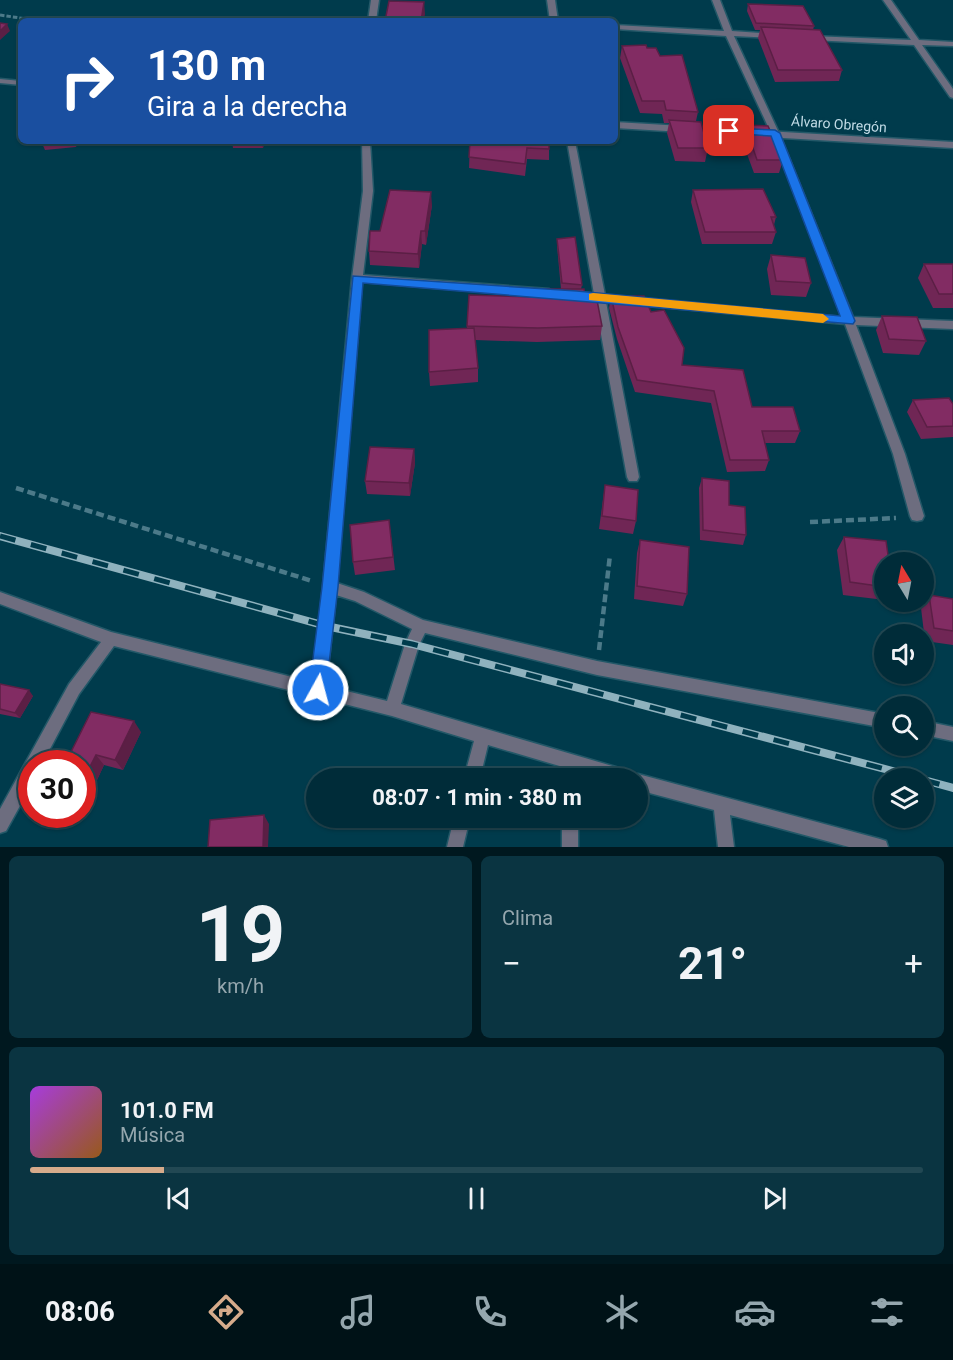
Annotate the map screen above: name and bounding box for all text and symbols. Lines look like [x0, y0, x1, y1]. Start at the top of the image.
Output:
text: 130 m [147, 41, 266, 90]
icon: right [48, 42, 126, 120]
text: Gira a la derecha [147, 91, 348, 123]
pin [703, 105, 754, 156]
street label: Álvaro Obregón [791, 112, 888, 135]
icon: arrive [712, 114, 745, 147]
north arrow [874, 552, 934, 612]
map controls [874, 552, 934, 828]
button: sound [874, 624, 934, 684]
position arrow [286, 658, 350, 722]
button: search [874, 696, 934, 756]
speed limit sign: 30 [18, 750, 96, 828]
button: layers [874, 768, 934, 828]
text: 08:07 · 1 min · 380 m [372, 785, 582, 810]
text: 19 [196, 889, 285, 980]
text: Clima [502, 906, 553, 930]
text: 21° [678, 937, 747, 990]
text: − [502, 944, 521, 983]
text: + [904, 944, 923, 983]
text: km/h [217, 974, 264, 998]
text: 101.0 FM [120, 1098, 214, 1123]
text: Música [120, 1123, 185, 1147]
icon: previous [162, 1182, 195, 1215]
icon: pause [460, 1182, 493, 1215]
icon: next [758, 1182, 791, 1215]
icon: directions [205, 1291, 247, 1333]
icon: music [337, 1291, 379, 1333]
icon: phone [469, 1291, 511, 1333]
icon: climate [601, 1291, 643, 1333]
icon: car [734, 1291, 776, 1333]
icon: filters [866, 1291, 908, 1333]
text: 08:06 [45, 1296, 115, 1328]

